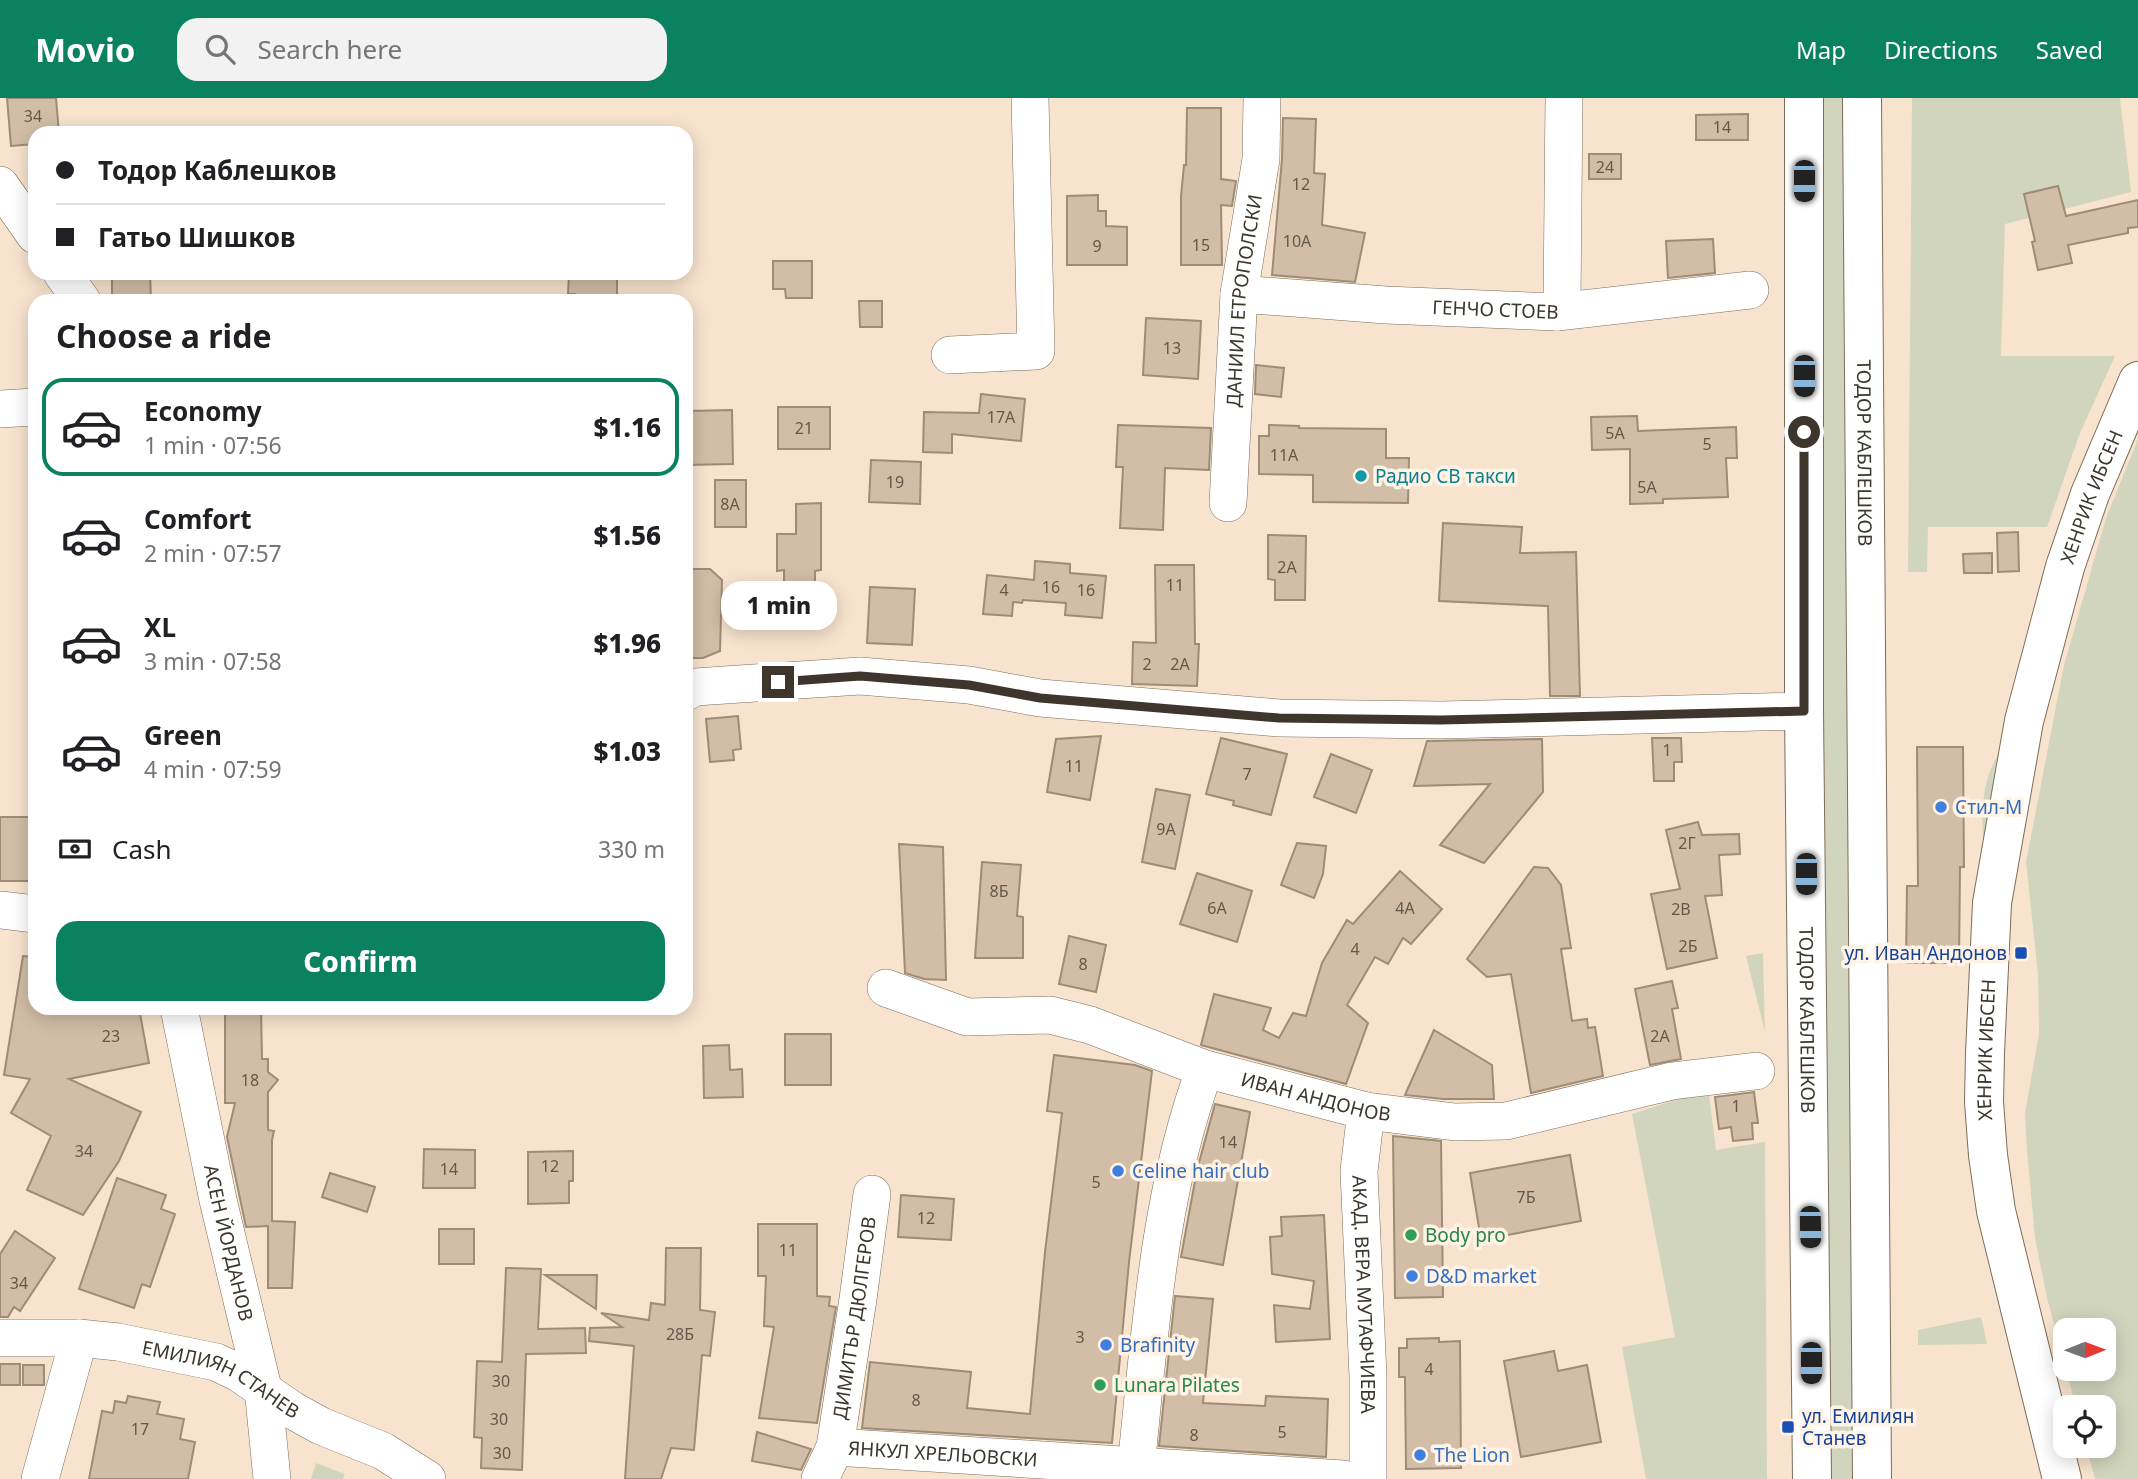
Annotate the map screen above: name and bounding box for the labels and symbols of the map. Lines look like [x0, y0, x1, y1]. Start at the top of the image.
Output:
house number: 34 [24, 105, 42, 127]
house number: 14 [1713, 116, 1731, 138]
house number: 24 [1596, 156, 1614, 178]
car [1794, 160, 1815, 202]
house number: 12 [1292, 173, 1310, 195]
street label: ДАНИИЛ ЕТРОПОЛСКИ [1220, 192, 1268, 408]
house number: 10А [1283, 230, 1312, 252]
house number: 15 [1192, 234, 1210, 256]
house number: 9 [1092, 235, 1102, 257]
street label: ГЕНЧО СТОЕВ [1432, 294, 1559, 325]
house number: 13 [1163, 337, 1181, 359]
car [1794, 355, 1815, 397]
street label: ТОДОР КАБЛЕШКОВ [1851, 360, 1878, 546]
house number: 17А [987, 406, 1016, 428]
route start [1788, 416, 1820, 448]
house number: 21 [795, 417, 813, 439]
house number: 5А [1605, 422, 1625, 444]
street label: ХЕНРИК ИБСЕН [2054, 426, 2129, 567]
house number: 5 [1702, 433, 1712, 455]
house number: 11А [1270, 444, 1299, 466]
place label: Радио СВ такси [1375, 463, 1516, 489]
marker: Радио СВ такси [1353, 468, 1369, 484]
house number: 19 [886, 471, 904, 493]
house number: 5А [1637, 476, 1657, 498]
house number: 8А [720, 493, 740, 515]
house number: 2А [1277, 556, 1297, 578]
house number: 11 [1166, 574, 1184, 596]
house number: 16 [1042, 576, 1060, 598]
house number: 4 [999, 579, 1009, 601]
house number: 16 [1077, 579, 1095, 601]
callout: 1 min [720, 580, 836, 630]
house number: 2 [1142, 653, 1152, 675]
house number: 2А [1170, 653, 1190, 675]
route end [762, 666, 794, 698]
house number: 1 [1662, 739, 1672, 761]
house number: 11 [1065, 755, 1083, 777]
house number: 7 [1242, 763, 1252, 785]
place label: Стил-М [1955, 794, 2022, 820]
marker: Стил-М [1933, 799, 1949, 815]
house number: 9А [1156, 818, 1176, 840]
house number: 2Г [1678, 832, 1696, 854]
car [1796, 853, 1817, 895]
house number: 8Б [990, 880, 1009, 902]
house number: 6А [1207, 897, 1227, 919]
house number: 4А [1395, 897, 1415, 919]
house number: 2В [1671, 898, 1691, 920]
street label: ТОДОР КАБЛЕШКОВ [1793, 926, 1821, 1114]
house number: 2Б [1679, 935, 1698, 957]
house number: 4 [1350, 938, 1360, 960]
place label: ул. Иван Андонов [1845, 940, 2007, 966]
marker: ул. Иван Андонов [2013, 945, 2029, 961]
house number: 8 [1078, 953, 1088, 975]
street label: ХЕНРИК ИБСЕН [1971, 978, 2001, 1121]
house number: 23 [102, 1025, 120, 1047]
house number: 2А [1650, 1025, 1670, 1047]
street label: ИВАН АНДОНОВ [1238, 1066, 1392, 1127]
house number: 18 [241, 1069, 259, 1091]
house number: 1 [1731, 1095, 1741, 1117]
house number: 14 [1219, 1131, 1237, 1153]
house number: 34 [75, 1140, 93, 1162]
house number: 12 [541, 1155, 559, 1177]
house number: 14 [440, 1158, 458, 1180]
place label: Celine hair club [1132, 1158, 1269, 1184]
street label: АСЕН ЙОРДАНОВ [198, 1162, 259, 1324]
marker: Celine hair club [1110, 1163, 1126, 1179]
house number: 5 [1091, 1171, 1101, 1193]
street label: АКАД. ВЕРА МУТАФЧИЕВА [1346, 1175, 1381, 1415]
house number: 7Б [1517, 1186, 1536, 1208]
car [1800, 1206, 1821, 1248]
house number: 12 [917, 1207, 935, 1229]
street label: ДИМИТЪР ДЮЛГЕРОВ [826, 1215, 882, 1421]
place label: Body pro [1425, 1222, 1506, 1248]
marker: Body pro [1403, 1227, 1419, 1243]
house number: 11 [779, 1239, 797, 1261]
place label: D&D market [1426, 1263, 1537, 1289]
marker: D&D market [1404, 1268, 1420, 1284]
house number: 34 [10, 1272, 28, 1294]
north arrow [2053, 1318, 2116, 1381]
house number: 28Б [666, 1323, 694, 1345]
house number: 3 [1075, 1326, 1085, 1348]
place label: Brafinity [1120, 1332, 1195, 1358]
street label: ЕМИЛИЯН СТАНЕВ [140, 1334, 304, 1425]
marker: Brafinity [1098, 1337, 1114, 1353]
car [1801, 1342, 1822, 1384]
house number: 4 [1424, 1358, 1434, 1380]
house number: 30 [492, 1370, 510, 1392]
place label: Lunara Pilates [1114, 1372, 1240, 1398]
marker: Lunara Pilates [1092, 1377, 1108, 1393]
house number: 8 [911, 1389, 921, 1411]
place label: ул. Емилиян Станев [1802, 1403, 1914, 1451]
house number: 30 [490, 1408, 508, 1430]
house number: 17 [131, 1418, 149, 1440]
marker: ул. Емилиян Станев [1780, 1419, 1796, 1435]
house number: 5 [1277, 1421, 1287, 1443]
house number: 8 [1189, 1424, 1199, 1446]
street label: ЯНКУЛ ХРЕЛЬОВСКИ [847, 1435, 1038, 1473]
house number: 30 [493, 1442, 511, 1464]
place label: The Lion [1434, 1442, 1510, 1468]
marker: The Lion [1412, 1447, 1428, 1463]

